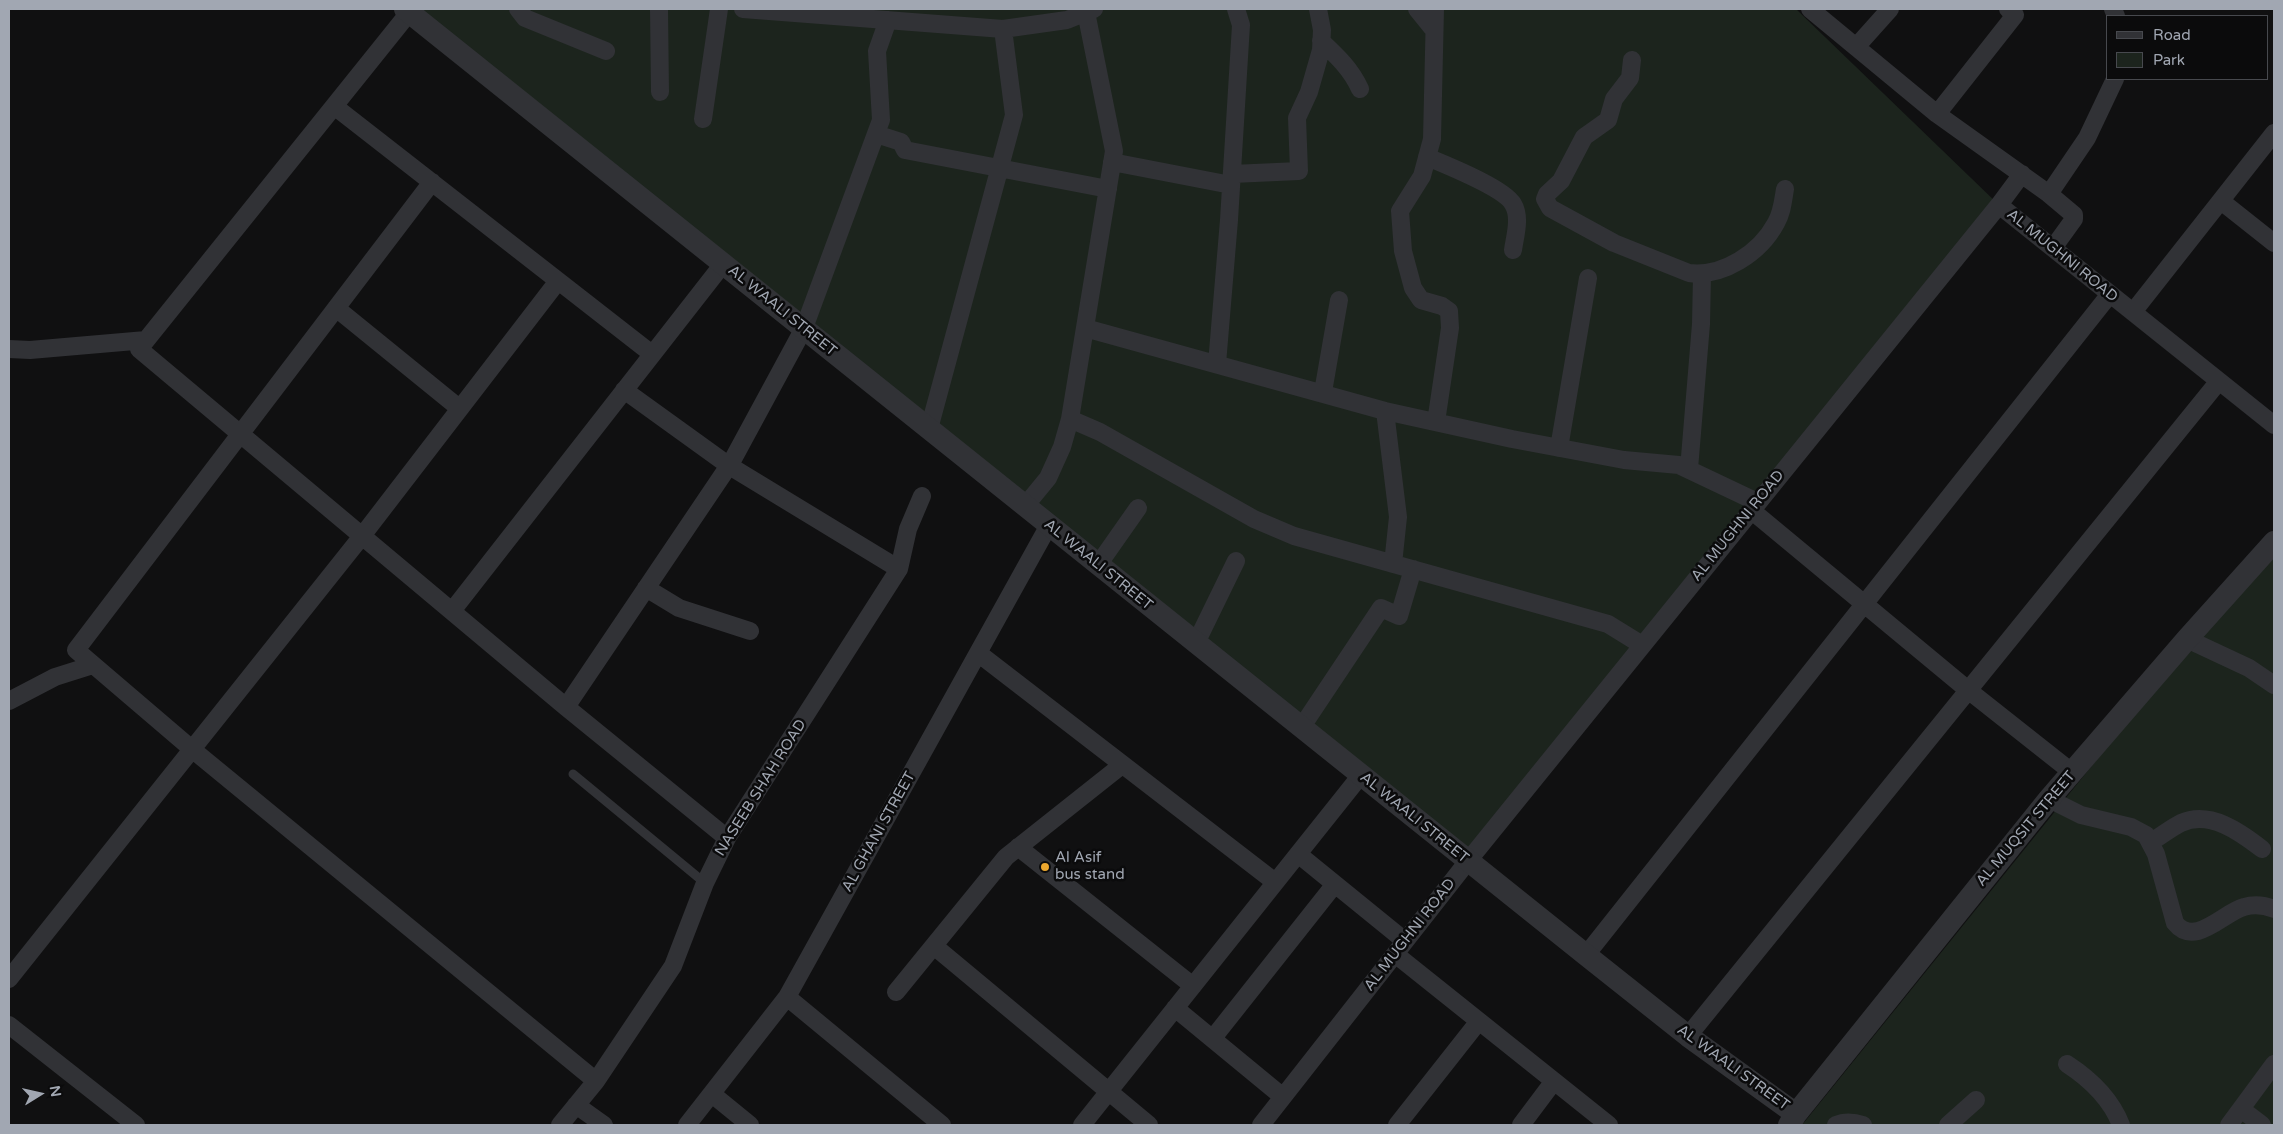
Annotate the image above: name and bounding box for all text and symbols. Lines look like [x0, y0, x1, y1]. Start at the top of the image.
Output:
legend [2106, 15, 2268, 80]
text: Road [2153, 26, 2191, 44]
text: Park [2153, 51, 2185, 69]
street label: AL MUGHNI ROAD [2003, 206, 2121, 306]
street label: AL WAALI STREET [724, 262, 840, 360]
street label: AL MUGHNI ROAD [1688, 467, 1788, 585]
street label: AL WAALI STREET [1040, 516, 1156, 614]
street label: NASEEB SHAH ROAD [712, 716, 810, 860]
street label: AL MUQSIT STREET [1972, 768, 2080, 890]
street label: AL GHANI STREET [839, 769, 919, 895]
street label: AL WAALI STREET [1356, 769, 1472, 867]
place label: Al Asif bus stand [1055, 849, 1125, 884]
marker: Al Asif bus stand [1039, 861, 1051, 873]
street label: AL MUGHNI ROAD [1361, 875, 1459, 995]
street label: AL WAALI STREET [1673, 1021, 1793, 1115]
north arrow [15, 1069, 65, 1119]
text: N [46, 1084, 65, 1098]

